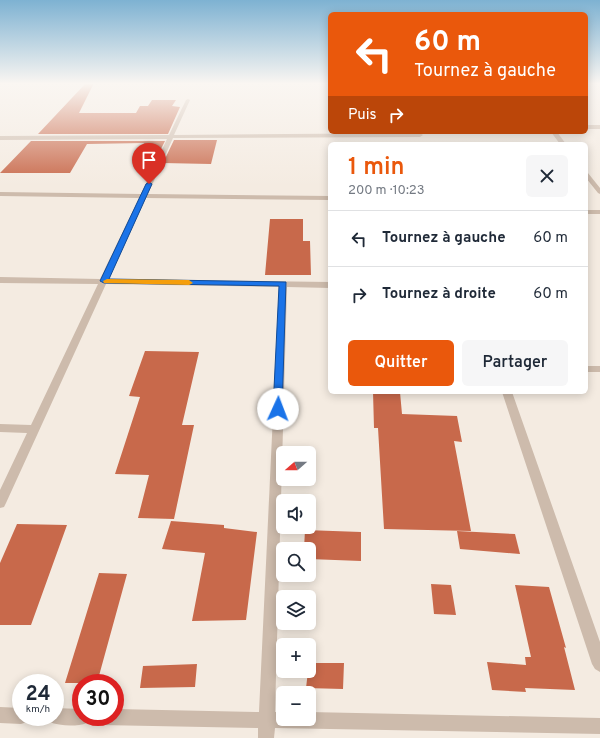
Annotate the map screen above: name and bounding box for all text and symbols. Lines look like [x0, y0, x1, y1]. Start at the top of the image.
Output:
text: 60 m [414, 25, 481, 61]
icon: left [348, 28, 400, 80]
text: Tournez à gauche [414, 60, 556, 83]
icon: right [385, 104, 407, 126]
text: Puis [348, 106, 377, 125]
pin [132, 143, 166, 184]
icon: arrive [138, 149, 160, 171]
text: 1 min [348, 153, 405, 183]
button: close [526, 155, 568, 197]
text: 200 m · 10:23 [348, 183, 425, 199]
icon: left [348, 228, 370, 250]
text: Tournez à gauche [382, 229, 506, 248]
text: 60 m [533, 229, 568, 248]
icon: right [348, 284, 370, 306]
text: Tournez à droite [382, 285, 496, 304]
text: 60 m [533, 285, 568, 304]
button: Quitter [348, 340, 454, 386]
button: Partager [462, 340, 568, 386]
position arrow [257, 388, 299, 430]
north arrow [276, 446, 316, 486]
map controls [276, 446, 316, 726]
button: sound [276, 494, 316, 534]
button: search [276, 542, 316, 582]
button: layers [276, 590, 316, 630]
button: + [276, 638, 316, 678]
speed limit sign: 30 [72, 674, 124, 726]
text: 24 [25, 682, 51, 708]
button: − [276, 686, 316, 726]
text: km/h [26, 703, 50, 716]

